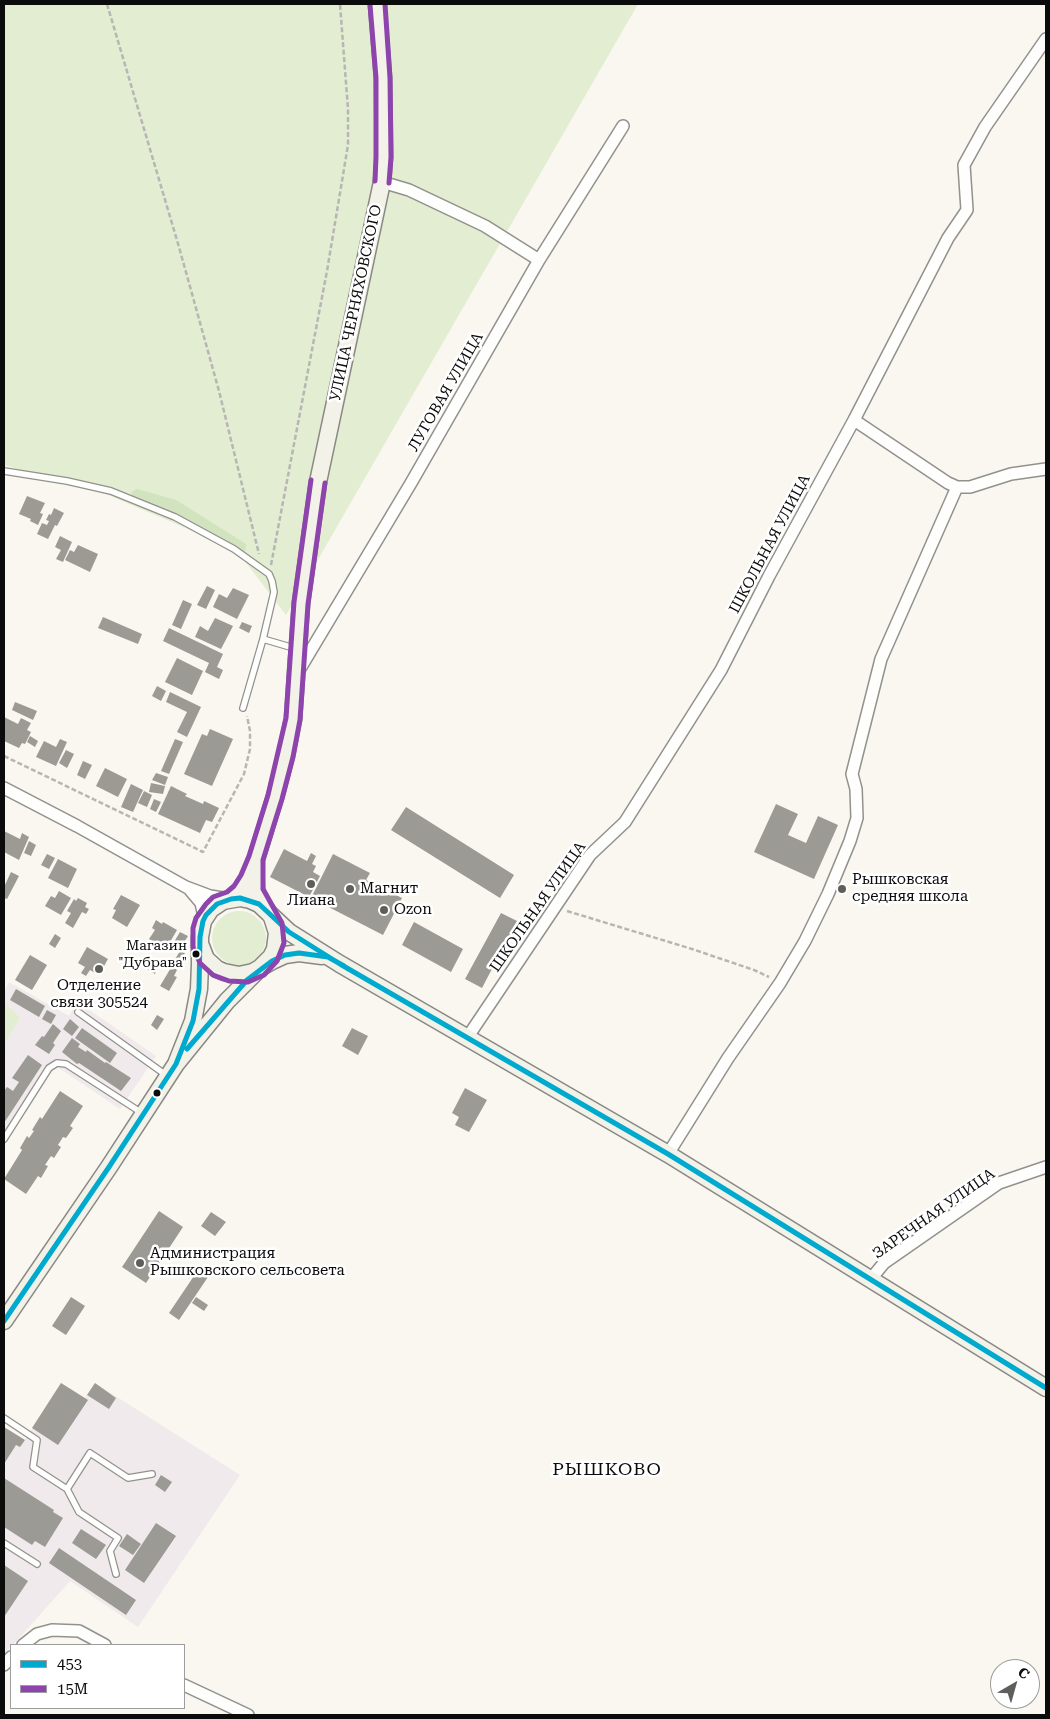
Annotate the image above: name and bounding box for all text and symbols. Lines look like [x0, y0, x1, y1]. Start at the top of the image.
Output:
street label: УЛИЦА ЧЕРНЯХОВСКОГО [326, 203, 386, 403]
street label: ЛУГОВАЯ УЛИЦА [405, 329, 487, 455]
street label: ШКОЛЬНАЯ УЛИЦА [726, 471, 814, 617]
street label: ШКОЛЬНАЯ УЛИЦА [486, 838, 590, 976]
place label: Рышковская средняя школа [852, 871, 968, 906]
marker: Лиана [305, 878, 317, 890]
place label: Магнит [360, 880, 418, 898]
marker: Магнит [344, 883, 356, 895]
marker: Рышковская средняя школа [836, 883, 848, 895]
place label: Лиана [287, 892, 335, 910]
place label: Ozon [394, 901, 432, 919]
marker: Ozon [378, 904, 390, 916]
place label: Магазин "Дубрава" [118, 938, 187, 970]
marker: Магазин "Дубрава" [191, 949, 201, 959]
marker: Отделение связи 305524 [93, 963, 105, 975]
place label: Отделение связи 305524 [50, 977, 148, 1012]
unlabelled marker [152, 1088, 162, 1098]
street label: ЗАРЕЧНАЯ УЛИЦА [869, 1165, 999, 1263]
place label: Администрация Рышковского сельсовета [150, 1245, 345, 1280]
marker: Администрация Рышковского сельсовета [134, 1257, 146, 1269]
district label: РЫШКОВО [551, 1459, 663, 1481]
legend [10, 1644, 185, 1709]
text: 453 [57, 1655, 82, 1673]
north arrow [990, 1659, 1040, 1709]
text: С [1015, 1664, 1032, 1682]
text: 15М [57, 1680, 88, 1698]

